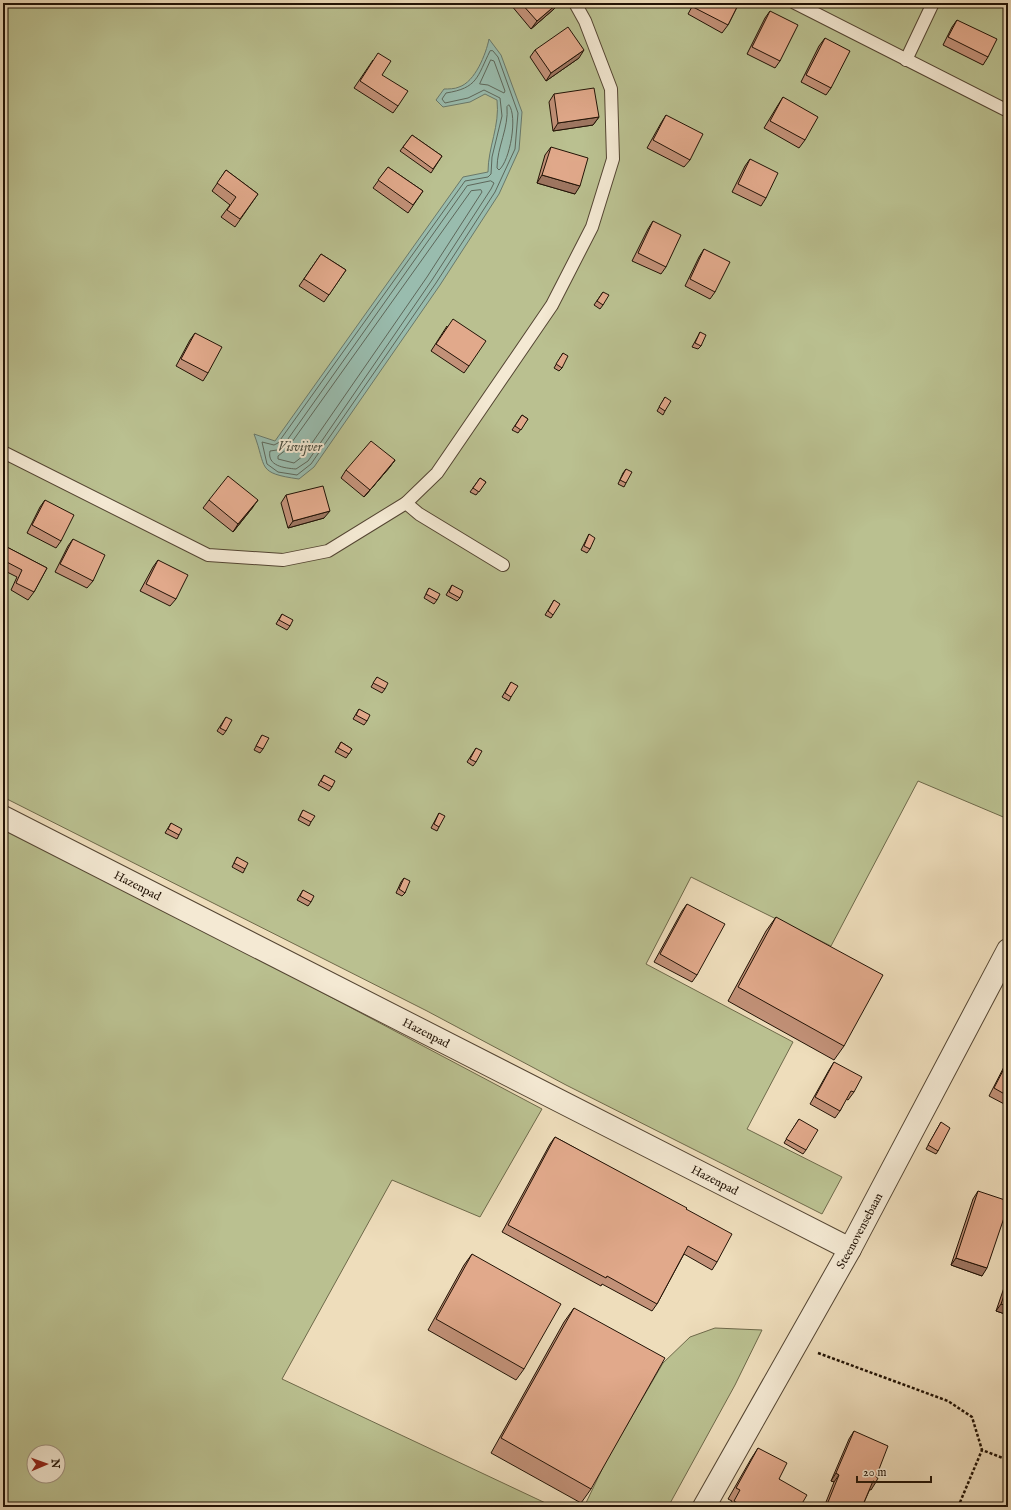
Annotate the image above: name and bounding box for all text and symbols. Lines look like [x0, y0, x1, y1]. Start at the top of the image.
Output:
water label: Visvijver [278, 439, 323, 456]
street label: Hazenpad [111, 868, 164, 905]
street label: Hazenpad [400, 1015, 453, 1052]
street label: Hazenpad [688, 1162, 741, 1199]
street label: Steenovensebaan [833, 1190, 887, 1272]
north arrow [26, 1444, 66, 1484]
text: N [48, 1458, 62, 1469]
scale bar [857, 1458, 931, 1484]
text: 20 m [863, 1465, 886, 1480]

